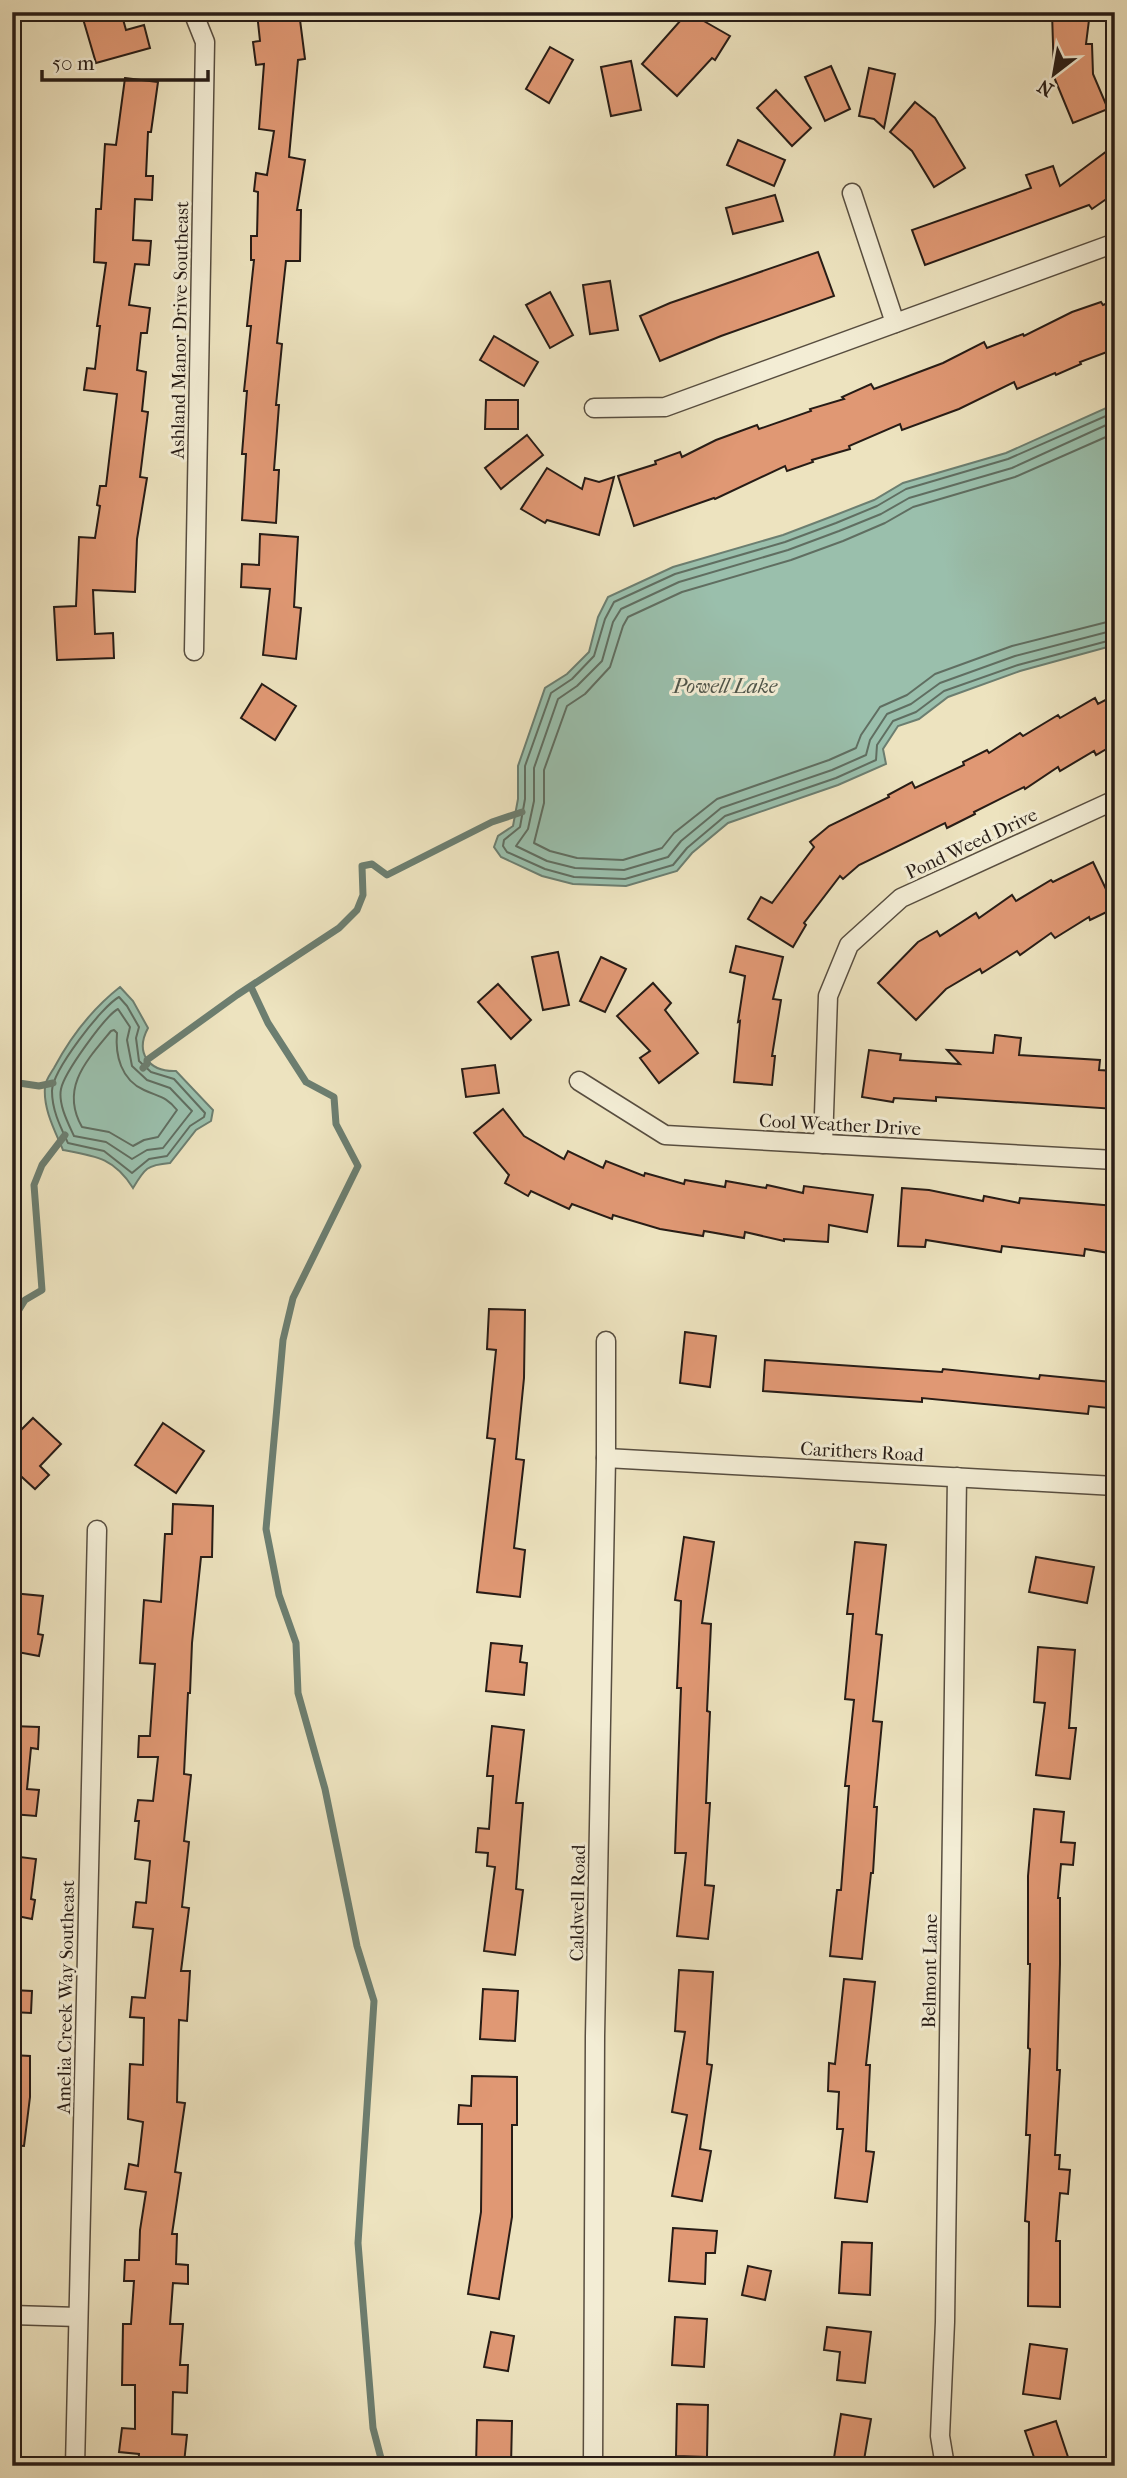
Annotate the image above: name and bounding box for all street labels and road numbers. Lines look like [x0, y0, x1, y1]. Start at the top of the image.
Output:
street label: Ashland Manor Drive Southeast [167, 201, 193, 460]
street label: Pond Weed Drive [902, 804, 1041, 884]
street label: Cool Weather Drive [758, 1110, 921, 1140]
street label: Carithers Road [800, 1438, 925, 1466]
street label: Caldwell Road [566, 1844, 590, 1962]
street label: Amelia Creek Way Southeast [53, 1880, 79, 2115]
street label: Belmont Lane [918, 1914, 942, 2028]

